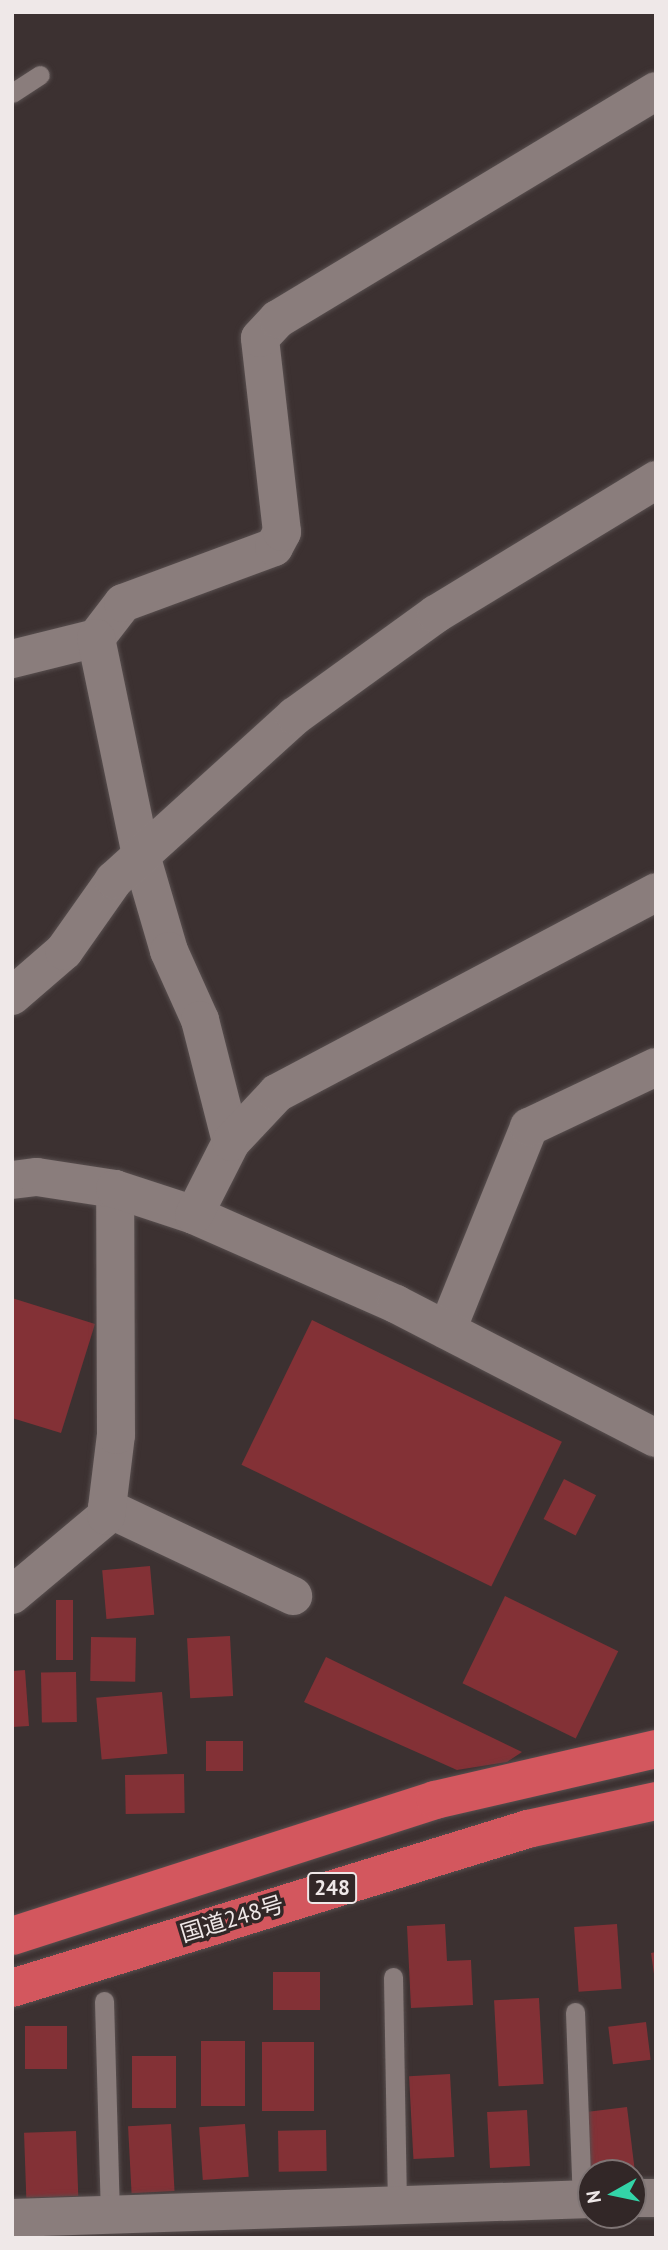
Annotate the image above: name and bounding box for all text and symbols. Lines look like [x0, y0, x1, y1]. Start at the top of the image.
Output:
road number: 248 [306, 1870, 358, 1906]
street label: 国道248号 [177, 1890, 287, 1948]
north arrow [577, 2159, 647, 2229]
text: N [580, 2189, 606, 2205]

